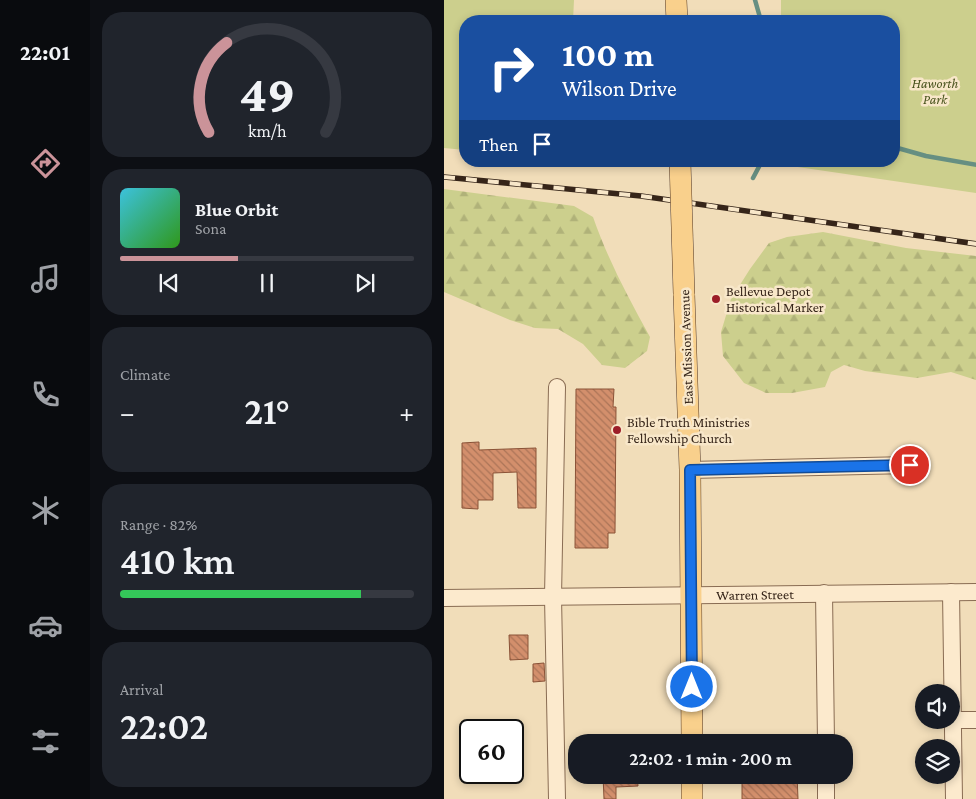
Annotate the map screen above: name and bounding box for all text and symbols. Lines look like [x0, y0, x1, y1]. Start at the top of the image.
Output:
icon: right [479, 35, 544, 100]
text: 100 m [562, 35, 654, 74]
text: 22:01 [20, 40, 70, 65]
text: 49 [239, 64, 295, 122]
park label: Haworth Park [912, 75, 958, 107]
text: Wilson Drive [562, 76, 677, 101]
text: km/h [248, 121, 287, 141]
icon: arrive [528, 130, 556, 158]
text: Then [479, 134, 518, 155]
icon: directions [28, 146, 63, 181]
text: Blue Orbit [195, 199, 278, 220]
text: Sona [195, 220, 226, 237]
icon: music [28, 261, 63, 296]
icon: previous [155, 269, 183, 297]
icon: pause [253, 269, 281, 297]
icon: next [351, 269, 379, 297]
place label: Bellevue Depot Historical Marker [726, 283, 824, 315]
street label: East Mission Avenue [676, 289, 696, 405]
marker: Bellevue Depot Historical Marker [710, 293, 722, 305]
text: Climate [120, 366, 170, 383]
icon: phone [28, 377, 63, 412]
text: 21° [244, 390, 290, 432]
text: − [120, 397, 135, 428]
text: + [399, 397, 414, 428]
place label: Bible Truth Ministries Fellowship Church [627, 414, 750, 446]
marker: Bible Truth Ministries Fellowship Church [611, 424, 623, 436]
pin [889, 444, 931, 486]
icon: arrive [896, 451, 924, 479]
icon: climate [28, 493, 63, 528]
text: Range · 82% [120, 516, 197, 533]
text: 410 km [120, 540, 235, 582]
street label: Warren Street [716, 586, 794, 603]
icon: car [28, 608, 63, 643]
position arrow [665, 660, 717, 712]
text: Arrival [120, 681, 164, 698]
map controls [915, 684, 960, 784]
button: sound [915, 684, 960, 729]
text: 22:02 [120, 705, 208, 747]
speed limit sign: 60 [459, 719, 524, 784]
icon: filters [28, 724, 63, 759]
button: layers [915, 739, 960, 784]
text: 22:02 · 1 min · 200 m [629, 748, 792, 769]

